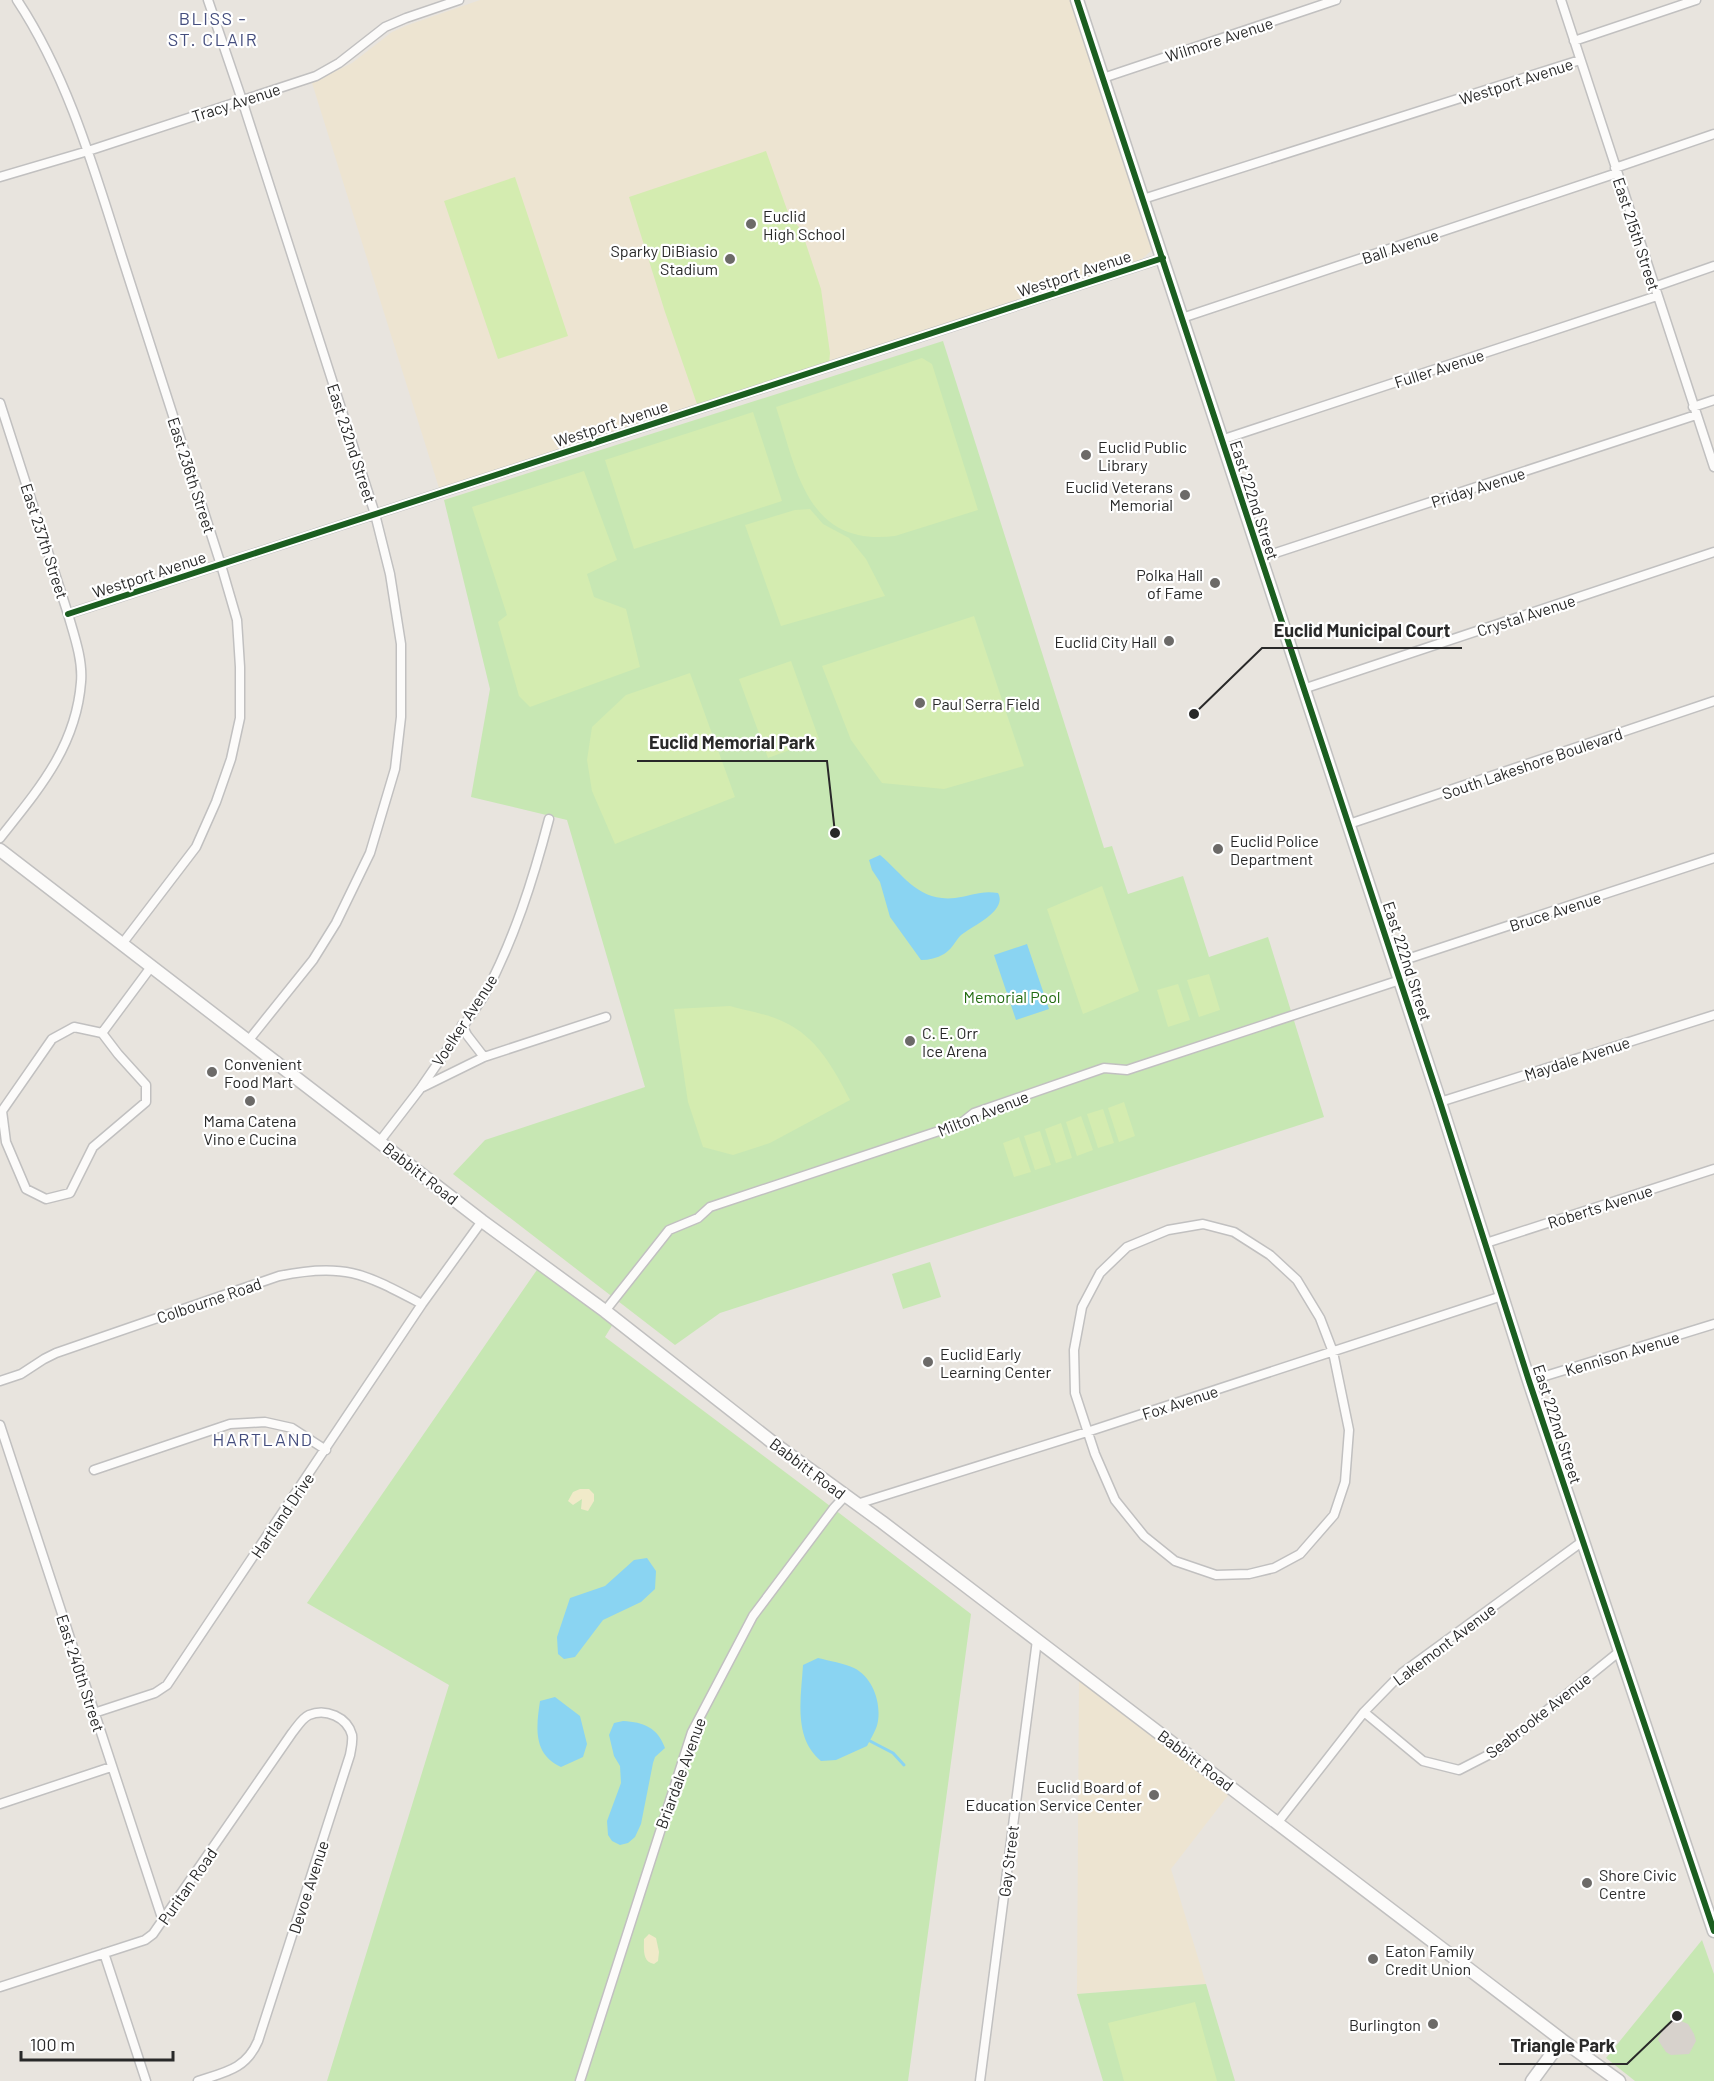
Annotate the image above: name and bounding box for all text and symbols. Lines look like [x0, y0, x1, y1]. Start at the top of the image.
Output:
district label: BLISS - ST. CLAIR [168, 7, 258, 50]
street label: Wilmore Avenue [1163, 13, 1275, 65]
street label: Westport Avenue [1457, 54, 1575, 108]
street label: Tracy Avenue [189, 79, 283, 125]
street label: East 215th Street [1610, 175, 1664, 293]
place label: Euclid High School [763, 206, 845, 243]
marker: Euclid High School [744, 217, 758, 231]
street label: Ball Avenue [1359, 225, 1441, 267]
place label: Sparky DiBiasio Stadium [610, 241, 718, 278]
street label: Westport Avenue [1015, 246, 1133, 300]
marker: Sparky DiBiasio Stadium [723, 252, 737, 266]
street label: Fuller Avenue [1392, 345, 1486, 391]
street label: East 232nd Street [324, 381, 380, 505]
street label: Westport Avenue [552, 396, 670, 450]
street label: East 236th Street [164, 415, 220, 535]
place label: Euclid Public Library [1098, 437, 1187, 474]
street label: East 222nd Street [1227, 438, 1283, 562]
marker: Euclid Public Library [1079, 448, 1093, 462]
street label: Priday Avenue [1429, 463, 1527, 511]
place label: Euclid Veterans Memorial [1065, 477, 1173, 514]
street label: East 237th Street [17, 481, 73, 601]
marker: Euclid Veterans Memorial [1178, 488, 1192, 502]
street label: Westport Avenue [90, 547, 208, 601]
place label: Polka Hall of Fame [1136, 565, 1203, 602]
marker: Polka Hall of Fame [1208, 576, 1222, 590]
street label: Crystal Avenue [1474, 590, 1578, 640]
callout: Euclid Municipal Court [1262, 612, 1462, 648]
text: Euclid Municipal Court [1274, 619, 1450, 641]
place label: Euclid City Hall [1055, 632, 1157, 651]
marker: Euclid City Hall [1162, 634, 1176, 648]
place label: Paul Serra Field [932, 694, 1040, 713]
marker: Paul Serra Field [913, 696, 927, 710]
street label: South Lakeshore Boulevard [1439, 723, 1625, 803]
callout: Euclid Memorial Park [637, 725, 827, 761]
text: Euclid Memorial Park [649, 731, 815, 753]
place label: Euclid Police Department [1230, 831, 1319, 868]
marker: Euclid Police Department [1211, 842, 1225, 856]
street label: Bruce Avenue [1507, 887, 1603, 935]
street label: East 222nd Street [1380, 899, 1436, 1023]
street label: Voelker Avenue [427, 971, 501, 1069]
park label: Memorial Pool [963, 987, 1061, 1006]
place label: C. E. Orr Ice Arena [922, 1023, 987, 1060]
street label: Maydale Avenue [1522, 1032, 1632, 1084]
marker: C. E. Orr Ice Arena [903, 1034, 917, 1048]
place label: Convenient Food Mart [224, 1054, 302, 1091]
marker: Convenient Food Mart [205, 1065, 219, 1079]
street label: Milton Avenue [935, 1086, 1031, 1140]
marker: Mama Catena Vino e Cucina [243, 1094, 257, 1108]
place label: Mama Catena Vino e Cucina [203, 1111, 297, 1148]
street label: Babbitt Road [380, 1138, 462, 1208]
street label: Roberts Avenue [1545, 1180, 1655, 1232]
street label: Colbourne Road [154, 1273, 264, 1327]
street label: Kennison Avenue [1563, 1327, 1681, 1379]
place label: Euclid Early Learning Center [940, 1344, 1052, 1381]
marker: Euclid Early Learning Center [921, 1355, 935, 1369]
street label: East 222nd Street [1530, 1362, 1586, 1486]
street label: Fox Avenue [1140, 1381, 1220, 1423]
district label: HARTLAND [212, 1428, 314, 1450]
street label: Babbitt Road [766, 1433, 850, 1503]
street label: Hartland Drive [247, 1469, 317, 1561]
street label: Lakemont Avenue [1389, 1599, 1499, 1689]
street label: East 240th Street [53, 1612, 109, 1734]
street label: Seabrooke Avenue [1482, 1668, 1594, 1762]
street label: Briardale Avenue [651, 1715, 709, 1831]
street label: Babbitt Road [1154, 1725, 1238, 1795]
place label: Euclid Board of Education Service Center [966, 1777, 1142, 1814]
marker: Euclid Board of Education Service Center [1147, 1788, 1161, 1802]
street label: Gay Street [994, 1824, 1022, 1898]
street label: Devoe Avenue [284, 1838, 332, 1936]
street label: Puritan Road [154, 1844, 220, 1928]
place label: Shore Civic Centre [1599, 1865, 1677, 1902]
marker: Shore Civic Centre [1580, 1876, 1594, 1890]
place label: Eaton Family Credit Union [1385, 1941, 1475, 1978]
marker: Eaton Family Credit Union [1366, 1952, 1380, 1966]
place label: Burlington [1349, 2015, 1421, 2034]
marker: Burlington [1426, 2017, 1440, 2031]
scale bar [21, 2024, 172, 2062]
callout: Triangle Park [1499, 2028, 1627, 2064]
text: 100 m [30, 2033, 75, 2055]
text: Triangle Park [1511, 2034, 1616, 2056]

